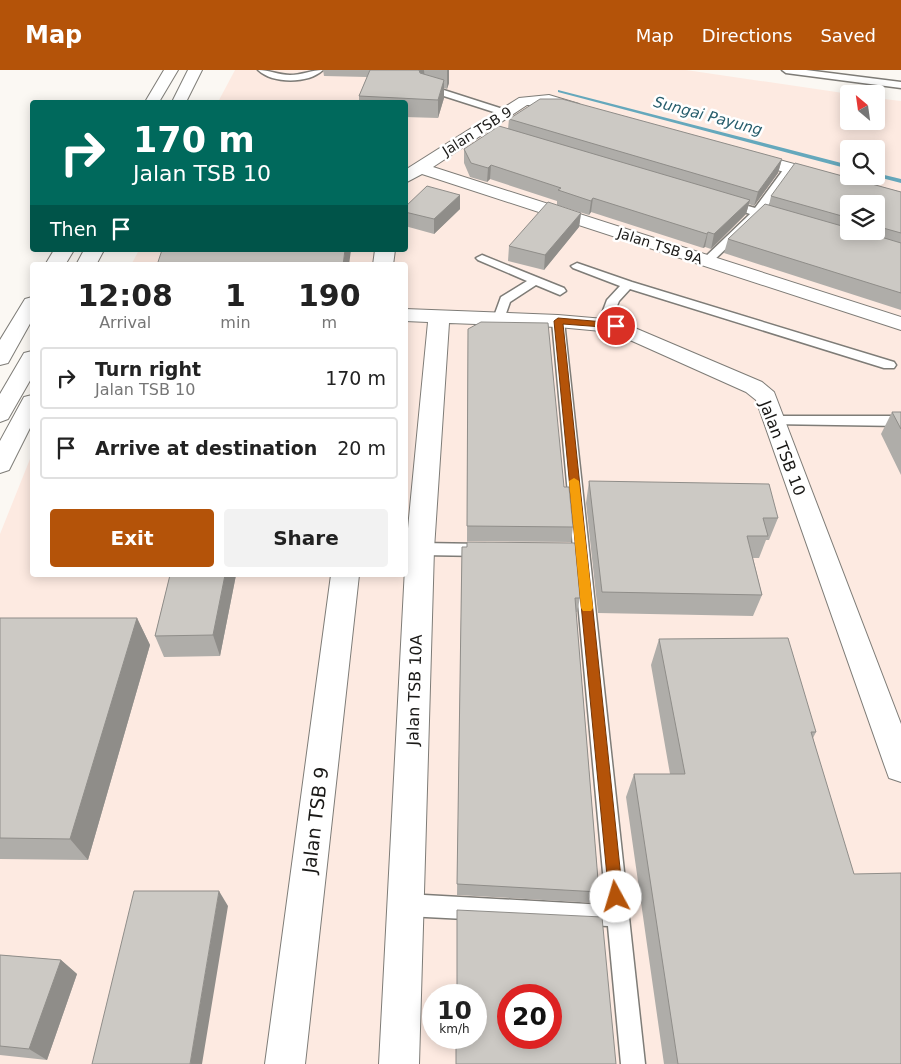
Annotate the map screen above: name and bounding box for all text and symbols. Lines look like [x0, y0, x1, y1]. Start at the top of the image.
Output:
text: Map [25, 21, 82, 49]
text: Map [636, 25, 674, 46]
text: Directions [702, 25, 792, 46]
text: Saved [820, 25, 876, 46]
north arrow [840, 85, 885, 130]
map controls [840, 85, 885, 240]
water label: Sungai Payung [652, 93, 764, 139]
street label: Jalan TSB 9 [438, 103, 515, 159]
icon: right [50, 120, 115, 185]
text: 170 m [133, 120, 255, 160]
button: search [840, 140, 885, 185]
text: Jalan TSB 10 [133, 161, 271, 186]
button: layers [840, 195, 885, 240]
icon: arrive [107, 215, 135, 243]
text: Then [50, 218, 97, 240]
street label: Jalan TSB 9A [614, 224, 705, 267]
text: 12:08 [77, 278, 173, 313]
text: 1 [225, 278, 246, 313]
text: 190 [298, 278, 361, 313]
pin [595, 305, 637, 347]
icon: arrive [602, 312, 630, 340]
text: Arrival [99, 313, 151, 332]
text: min [220, 313, 251, 332]
text: m [321, 313, 337, 332]
text: Turn right [95, 358, 201, 380]
icon: right [52, 364, 80, 392]
text: 170 m [325, 367, 386, 389]
text: Jalan TSB 10 [95, 380, 195, 399]
street label: Jalan TSB 10 [755, 397, 809, 498]
icon: arrive [52, 434, 80, 462]
text: Arrive at destination [95, 437, 317, 459]
text: 20 m [337, 437, 386, 459]
button: Exit [50, 509, 214, 567]
button: Share [224, 509, 388, 567]
street label: Jalan TSB 10A [403, 634, 426, 747]
street label: Jalan TSB 9 [297, 766, 332, 875]
position arrow [589, 870, 641, 922]
speed limit sign: 20 [497, 984, 562, 1049]
text: 10 [437, 996, 472, 1025]
text: km/h [439, 1022, 470, 1036]

